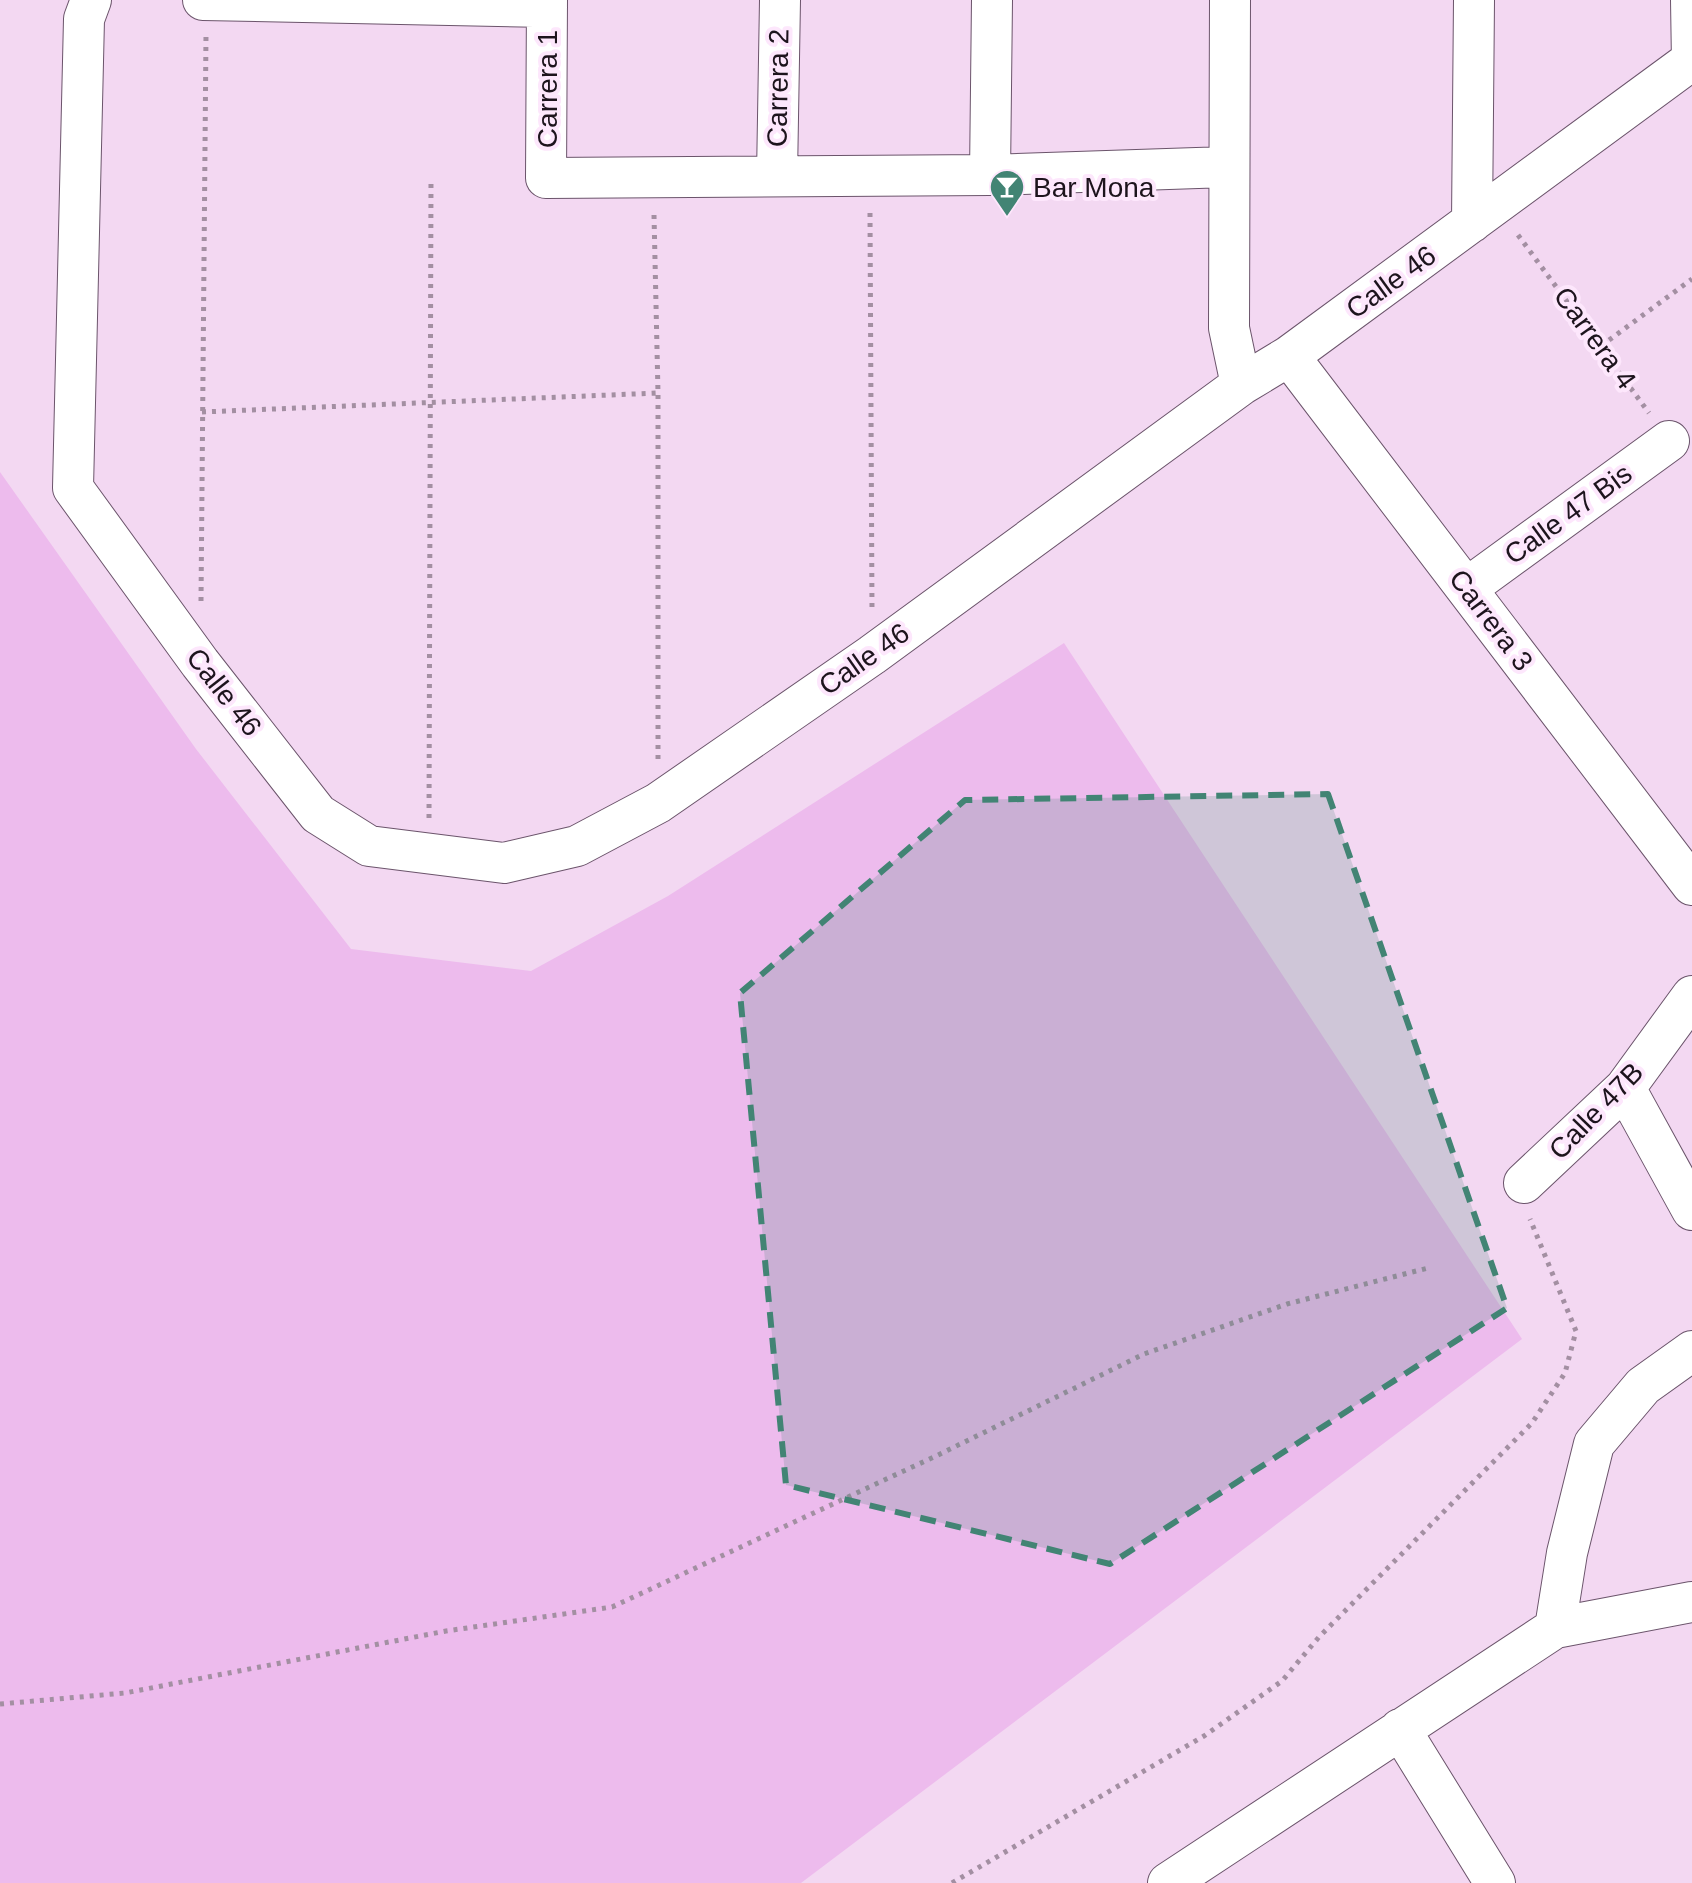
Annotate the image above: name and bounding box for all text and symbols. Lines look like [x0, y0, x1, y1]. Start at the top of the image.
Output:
street label: Carrera 2 [761, 29, 795, 147]
street label: Carrera 1 [532, 30, 563, 148]
bar icon: Bar Mona [988, 168, 1026, 218]
place label: Bar Mona [1033, 172, 1155, 203]
street label: Calle 46 [1340, 239, 1442, 325]
street label: Carrera 4 [1548, 281, 1642, 395]
street label: Calle 47 Bis [1498, 458, 1638, 570]
street label: Carrera 3 [1443, 563, 1539, 677]
street label: Calle 46 [813, 617, 915, 701]
street label: Calle 46 [180, 642, 268, 742]
street label: Calle 47B [1543, 1057, 1649, 1165]

